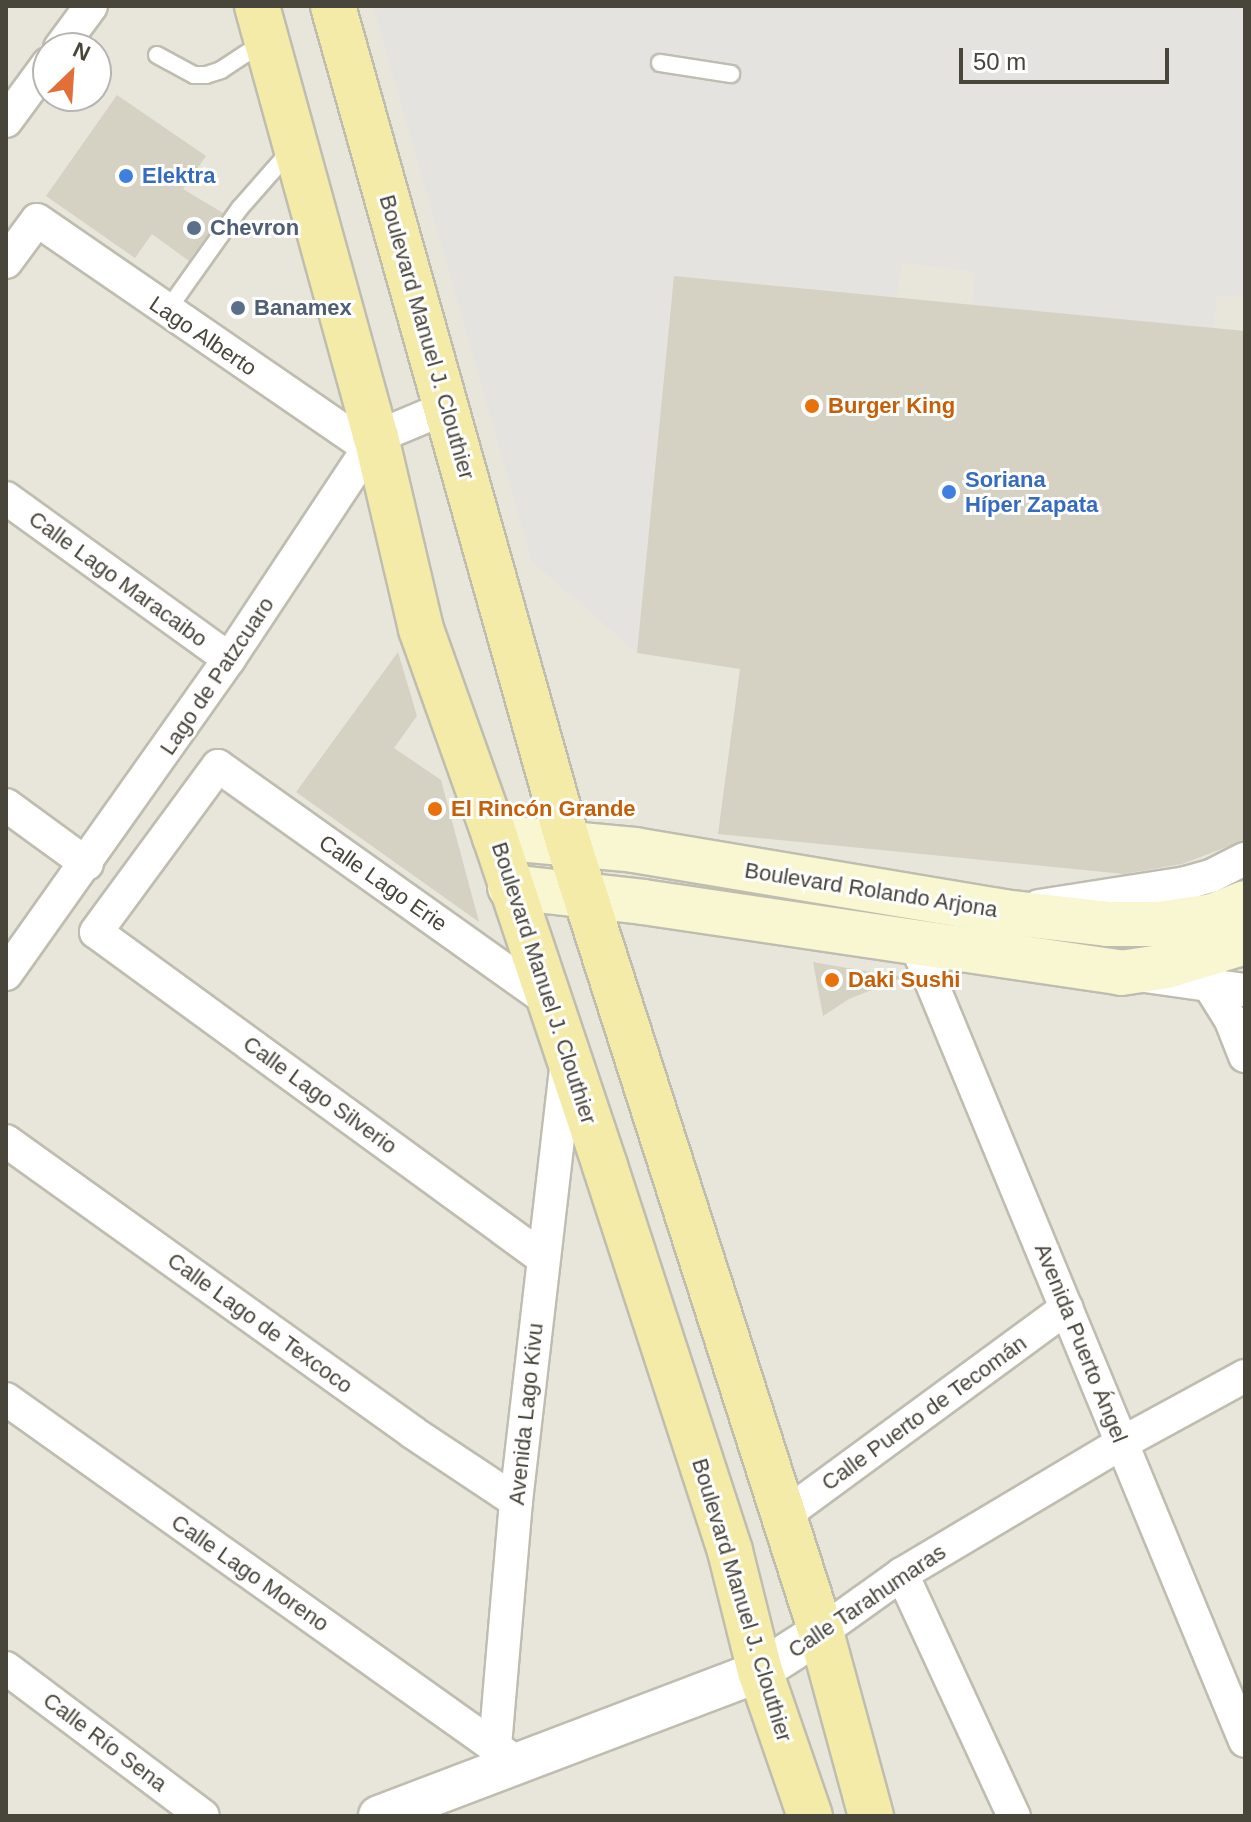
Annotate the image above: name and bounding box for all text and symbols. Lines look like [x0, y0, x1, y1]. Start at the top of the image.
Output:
north arrow [32, 32, 112, 112]
scale bar [963, 32, 1173, 82]
text: N [69, 37, 94, 66]
text: 50 m [973, 48, 1026, 75]
place label: Elektra [142, 163, 215, 189]
marker: Elektra [117, 167, 135, 185]
street label: Boulevard Manuel J. Clouthier [374, 192, 480, 482]
place label: Chevron [210, 215, 299, 241]
marker: Chevron [185, 219, 203, 237]
street label: Lago Alberto [144, 290, 262, 382]
place label: Banamex [254, 295, 352, 321]
marker: Banamex [229, 299, 247, 317]
place label: Burger King [828, 393, 955, 419]
marker: Burger King [803, 397, 821, 415]
place label: Soriana Híper Zapata [965, 466, 1098, 518]
marker: Soriana Híper Zapata [940, 483, 958, 501]
street label: Calle Lago Maracaibo [24, 505, 212, 653]
street label: Lago de Patzcuaro [154, 592, 280, 760]
place label: El Rincón Grande [451, 796, 636, 822]
marker: El Rincón Grande [426, 800, 444, 818]
street label: Calle Lago Erie [314, 829, 452, 937]
street label: Boulevard Manuel J. Clouthier [486, 839, 602, 1127]
street label: Boulevard Rolando Arjona [742, 857, 1000, 923]
place label: Daki Sushi [848, 967, 960, 993]
marker: Daki Sushi [823, 971, 841, 989]
street label: Calle Lago Silverio [238, 1030, 402, 1160]
street label: Avenida Puerto Ángel [1029, 1240, 1133, 1446]
street label: Calle Lago de Texcoco [162, 1247, 358, 1399]
street label: Avenida Lago Kivu [503, 1322, 549, 1506]
street label: Calle Puerto de Tecomán [816, 1330, 1032, 1496]
street label: Boulevard Manuel J. Clouthier [686, 1455, 798, 1745]
street label: Calle Lago Moreno [166, 1509, 334, 1637]
street label: Calle Tarahumaras [783, 1538, 951, 1664]
street label: Calle Río Sena [38, 1687, 172, 1797]

